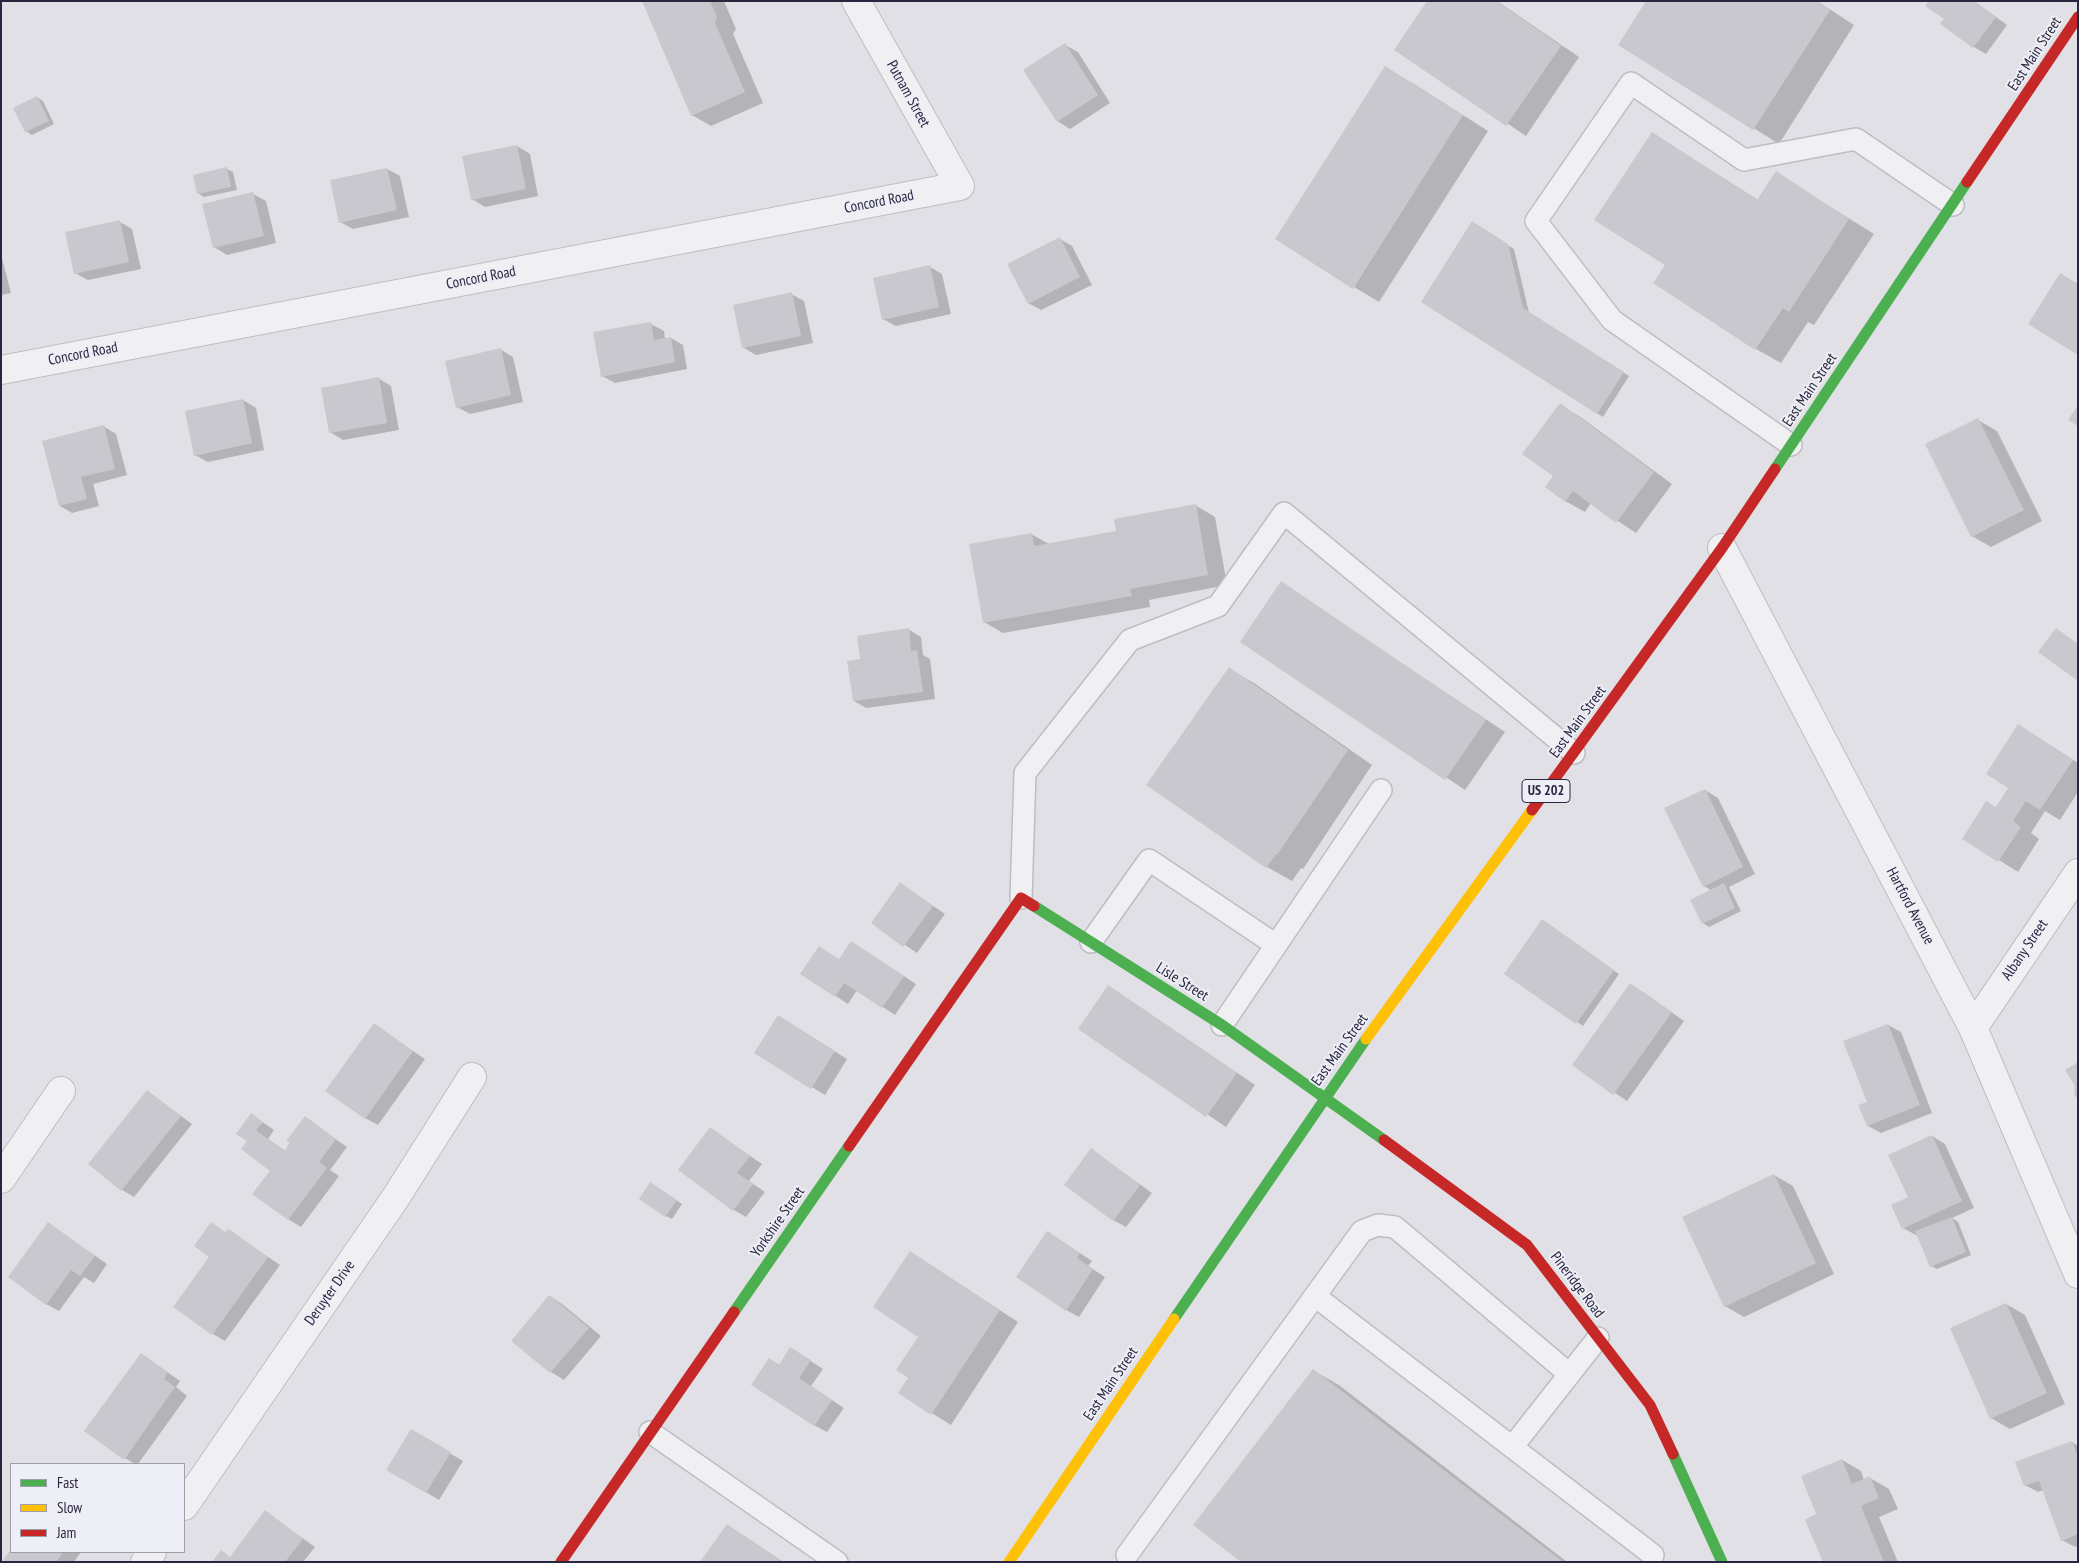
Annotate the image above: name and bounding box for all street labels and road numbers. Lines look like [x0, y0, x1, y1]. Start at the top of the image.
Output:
street label: East Main Street [2004, 14, 2066, 94]
street label: Putnam Street [882, 57, 934, 131]
street label: Concord Road [843, 186, 915, 218]
street label: Concord Road [445, 262, 517, 294]
street label: Concord Road [47, 338, 119, 370]
street label: East Main Street [1779, 350, 1841, 430]
street label: East Main Street [1546, 683, 1610, 761]
road number: US 202 [1522, 779, 1570, 802]
street label: Hartford Avenue [1882, 864, 1938, 948]
street label: Albany Street [1998, 916, 2052, 984]
street label: Lisle Street [1152, 959, 1212, 1005]
street label: East Main Street [1308, 1011, 1372, 1089]
street label: Yorkshire Street [747, 1183, 809, 1261]
street label: Pineridge Road [1546, 1248, 1608, 1322]
street label: Deruyter Drive [301, 1257, 359, 1329]
street label: East Main Street [1080, 1344, 1142, 1424]

